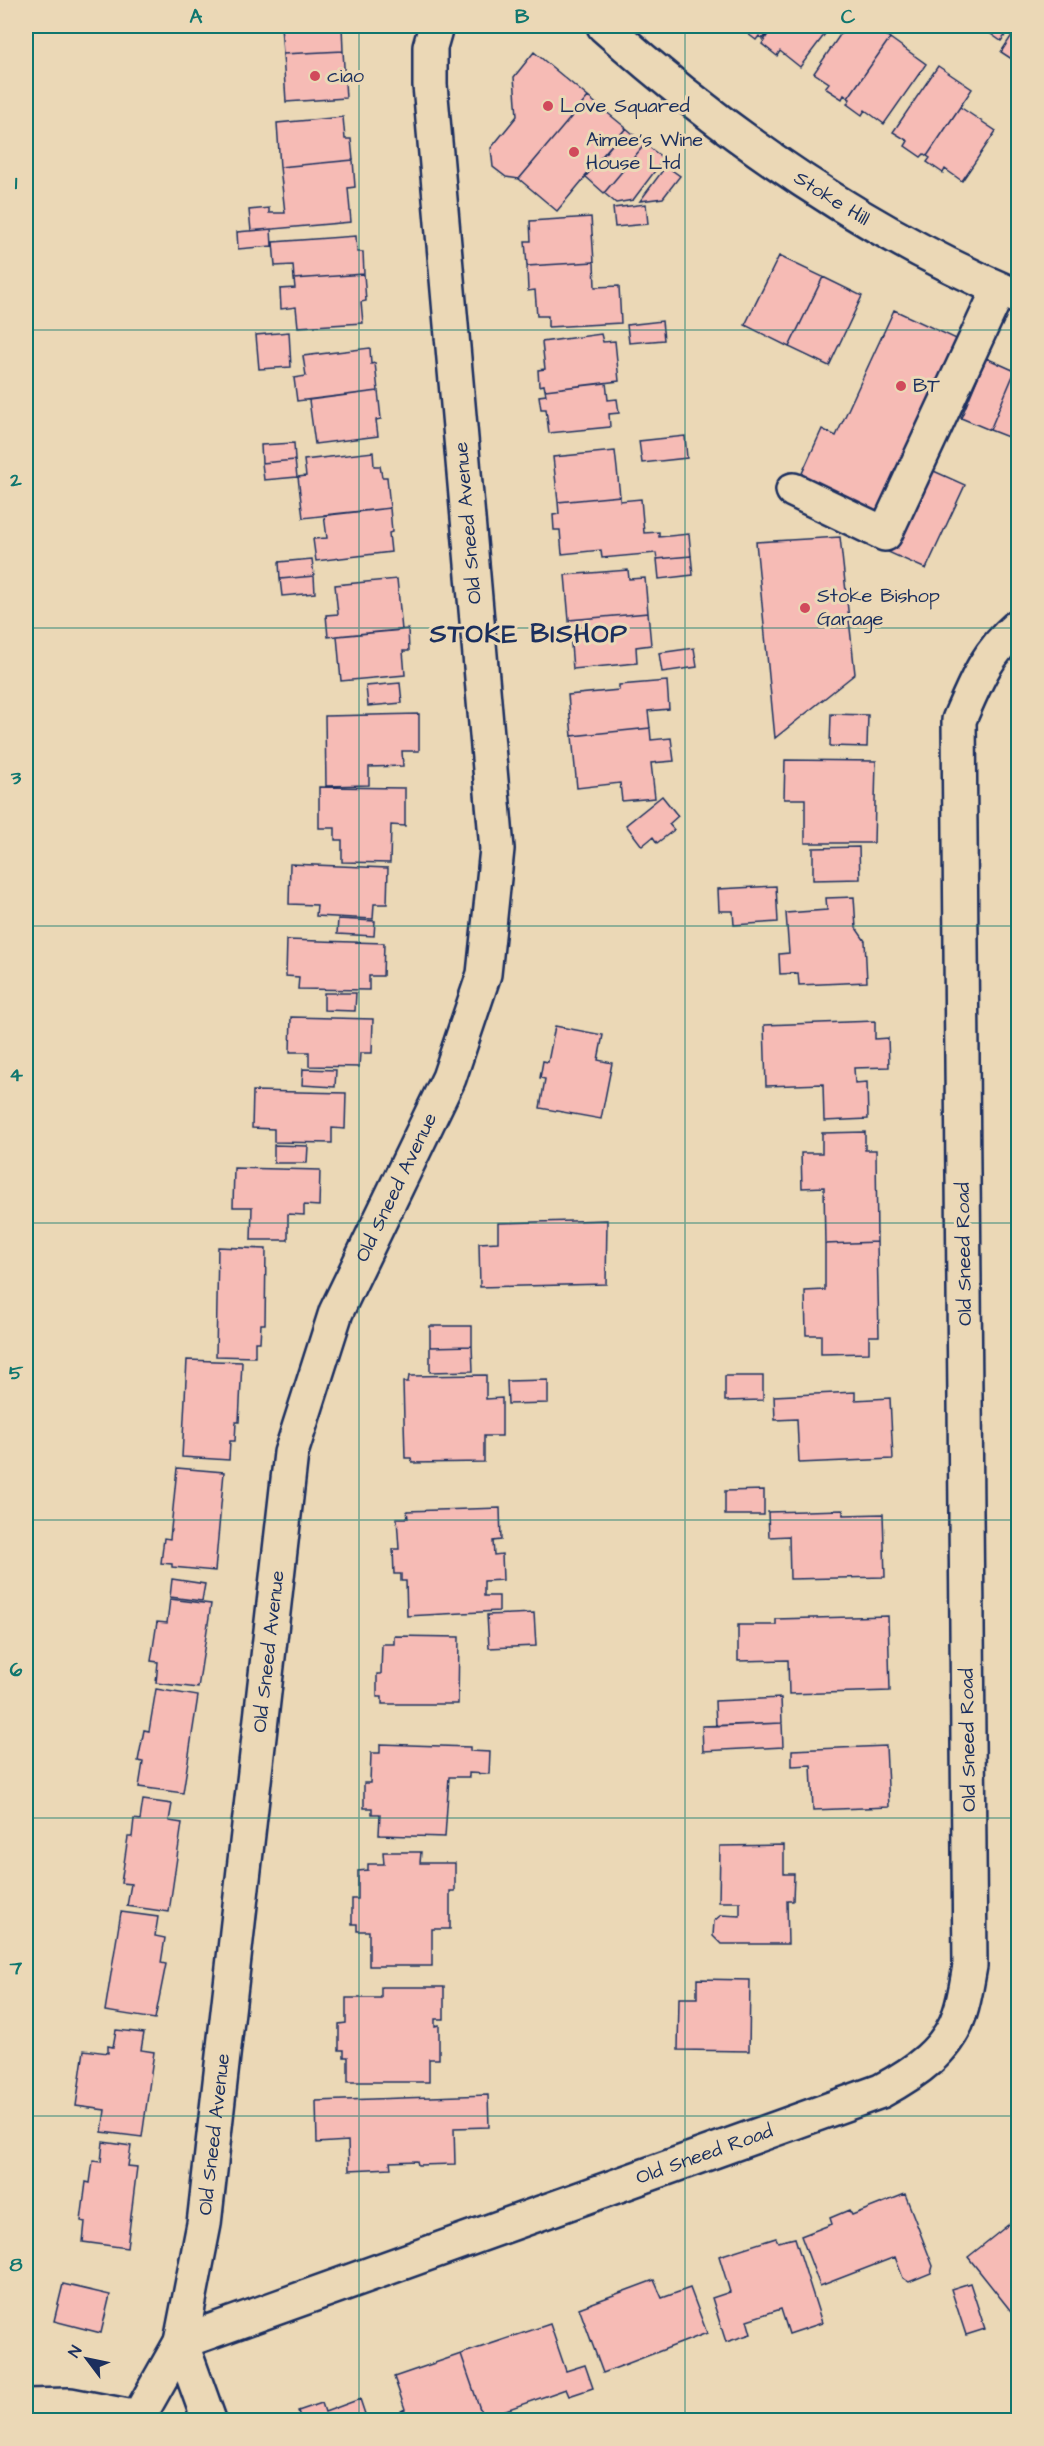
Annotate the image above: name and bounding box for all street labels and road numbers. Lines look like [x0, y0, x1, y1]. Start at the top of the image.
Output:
street label: Stoke Hill [788, 164, 875, 233]
street label: Old Sneed Avenue [447, 441, 489, 605]
street label: Old Sneed Avenue [348, 1108, 444, 1267]
street label: Old Sneed Road [949, 1182, 979, 1326]
street label: Old Sneed Avenue [246, 1569, 292, 1734]
street label: Old Sneed Road [953, 1668, 983, 1812]
street label: Old Sneed Avenue [191, 2052, 237, 2217]
street label: Old Sneed Road [632, 2117, 777, 2192]

